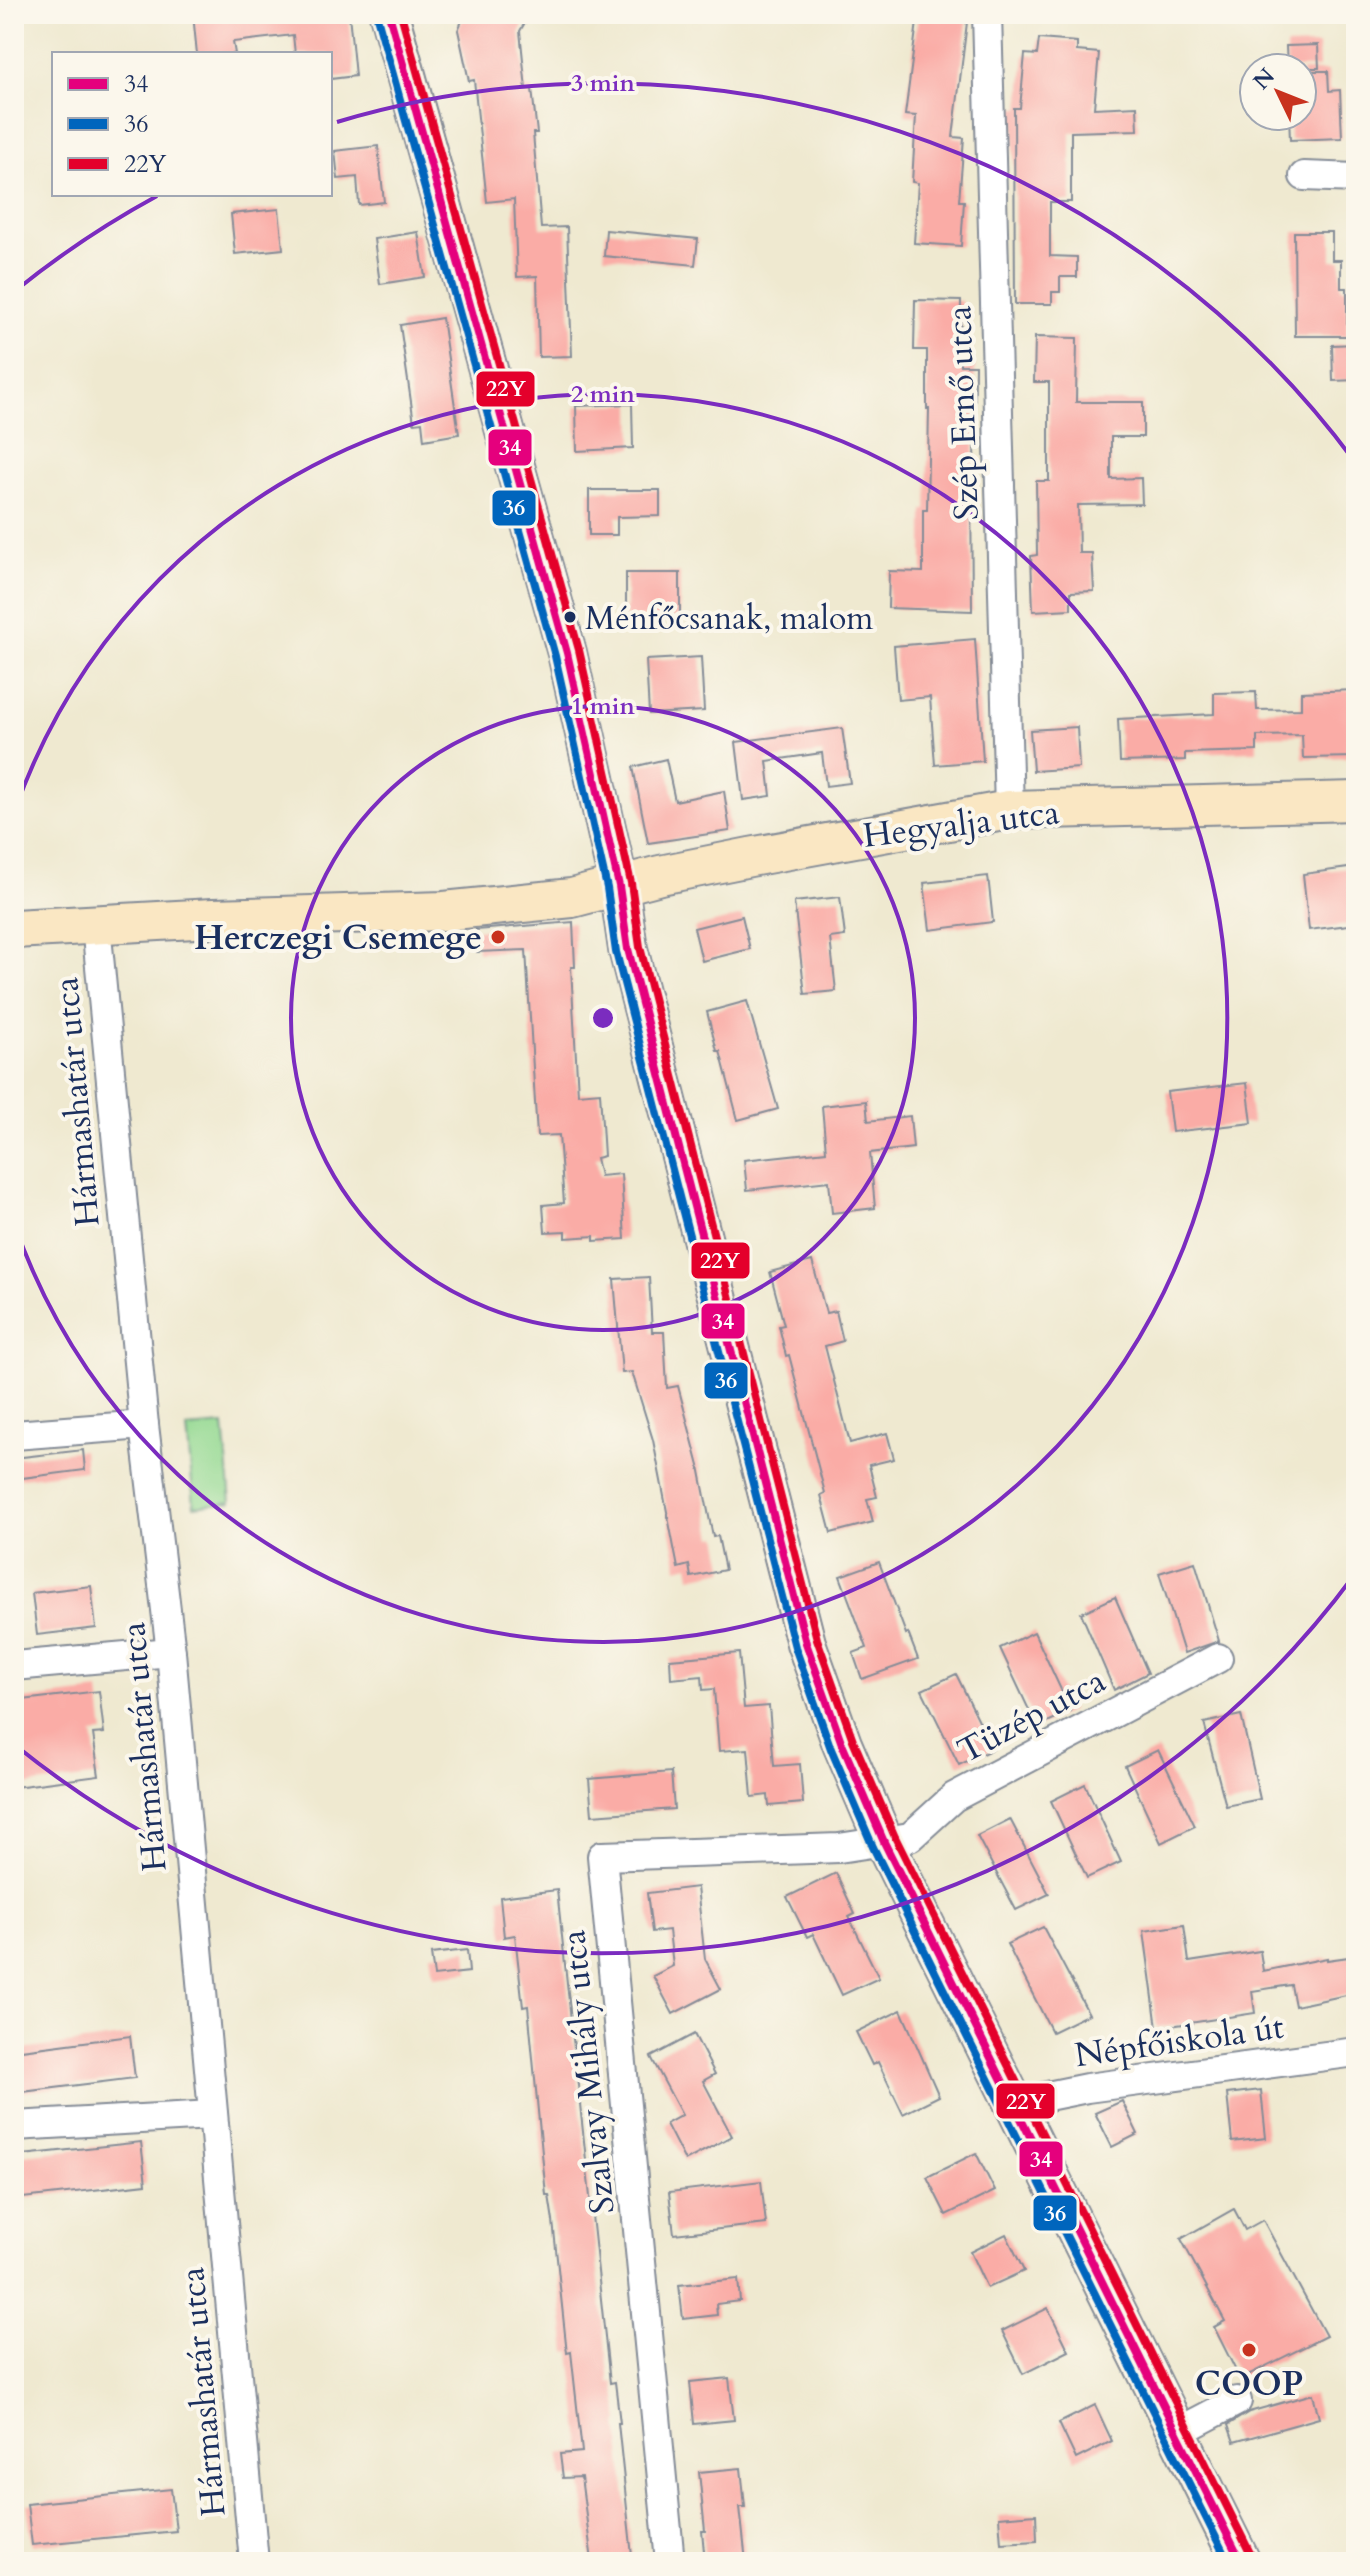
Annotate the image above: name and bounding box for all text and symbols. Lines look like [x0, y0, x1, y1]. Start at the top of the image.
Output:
legend [52, 52, 332, 196]
north arrow [1238, 52, 1318, 132]
text: N [1247, 62, 1282, 96]
text: 3 min [571, 67, 636, 100]
text: 34 [124, 68, 149, 101]
text: 36 [124, 108, 149, 141]
text: 22Y [124, 148, 167, 181]
street label: Szép Ernő utca [936, 305, 990, 521]
line badge: 22Y [475, 370, 536, 408]
text: 22Y [486, 374, 526, 404]
text: 2 min [571, 378, 636, 411]
line badge: 34 [487, 428, 533, 467]
text: 34 [499, 433, 521, 463]
line badge: 36 [491, 489, 537, 527]
text: 36 [503, 493, 525, 523]
place label: Ménfőcsanak, malom [585, 597, 873, 641]
marker: Ménfőcsanak, malom [562, 609, 578, 625]
text: 1 min [571, 690, 636, 723]
street label: Hegyalja utca [860, 789, 1062, 859]
place label: Herczegi Csemege [194, 915, 482, 961]
marker: Herczegi Csemege [489, 928, 507, 946]
street label: Hármashatár utca [43, 975, 111, 1229]
centre of rings [589, 1004, 617, 1032]
line badge: 22Y [690, 1241, 751, 1280]
text: 22Y [700, 1246, 740, 1276]
line badge: 34 [700, 1302, 746, 1340]
text: 34 [712, 1307, 734, 1337]
line badge: 36 [703, 1361, 749, 1400]
text: 36 [715, 1366, 737, 1396]
street label: Hármashatár utca [110, 1620, 178, 1874]
street label: Tüzép utca [950, 1658, 1114, 1774]
street label: Szalvay Mihály utca [550, 1928, 626, 2216]
street label: Népfőiskola út [1072, 2004, 1287, 2078]
line badge: 22Y [995, 2082, 1056, 2120]
text: 22Y [1006, 2087, 1046, 2117]
line badge: 34 [1018, 2140, 1064, 2178]
text: 34 [1030, 2145, 1052, 2175]
line badge: 36 [1032, 2194, 1078, 2232]
text: 36 [1044, 2199, 1066, 2229]
street label: Hármashatár utca [169, 2265, 237, 2519]
marker: COOP [1240, 2341, 1258, 2359]
place label: COOP [1195, 2361, 1303, 2407]

